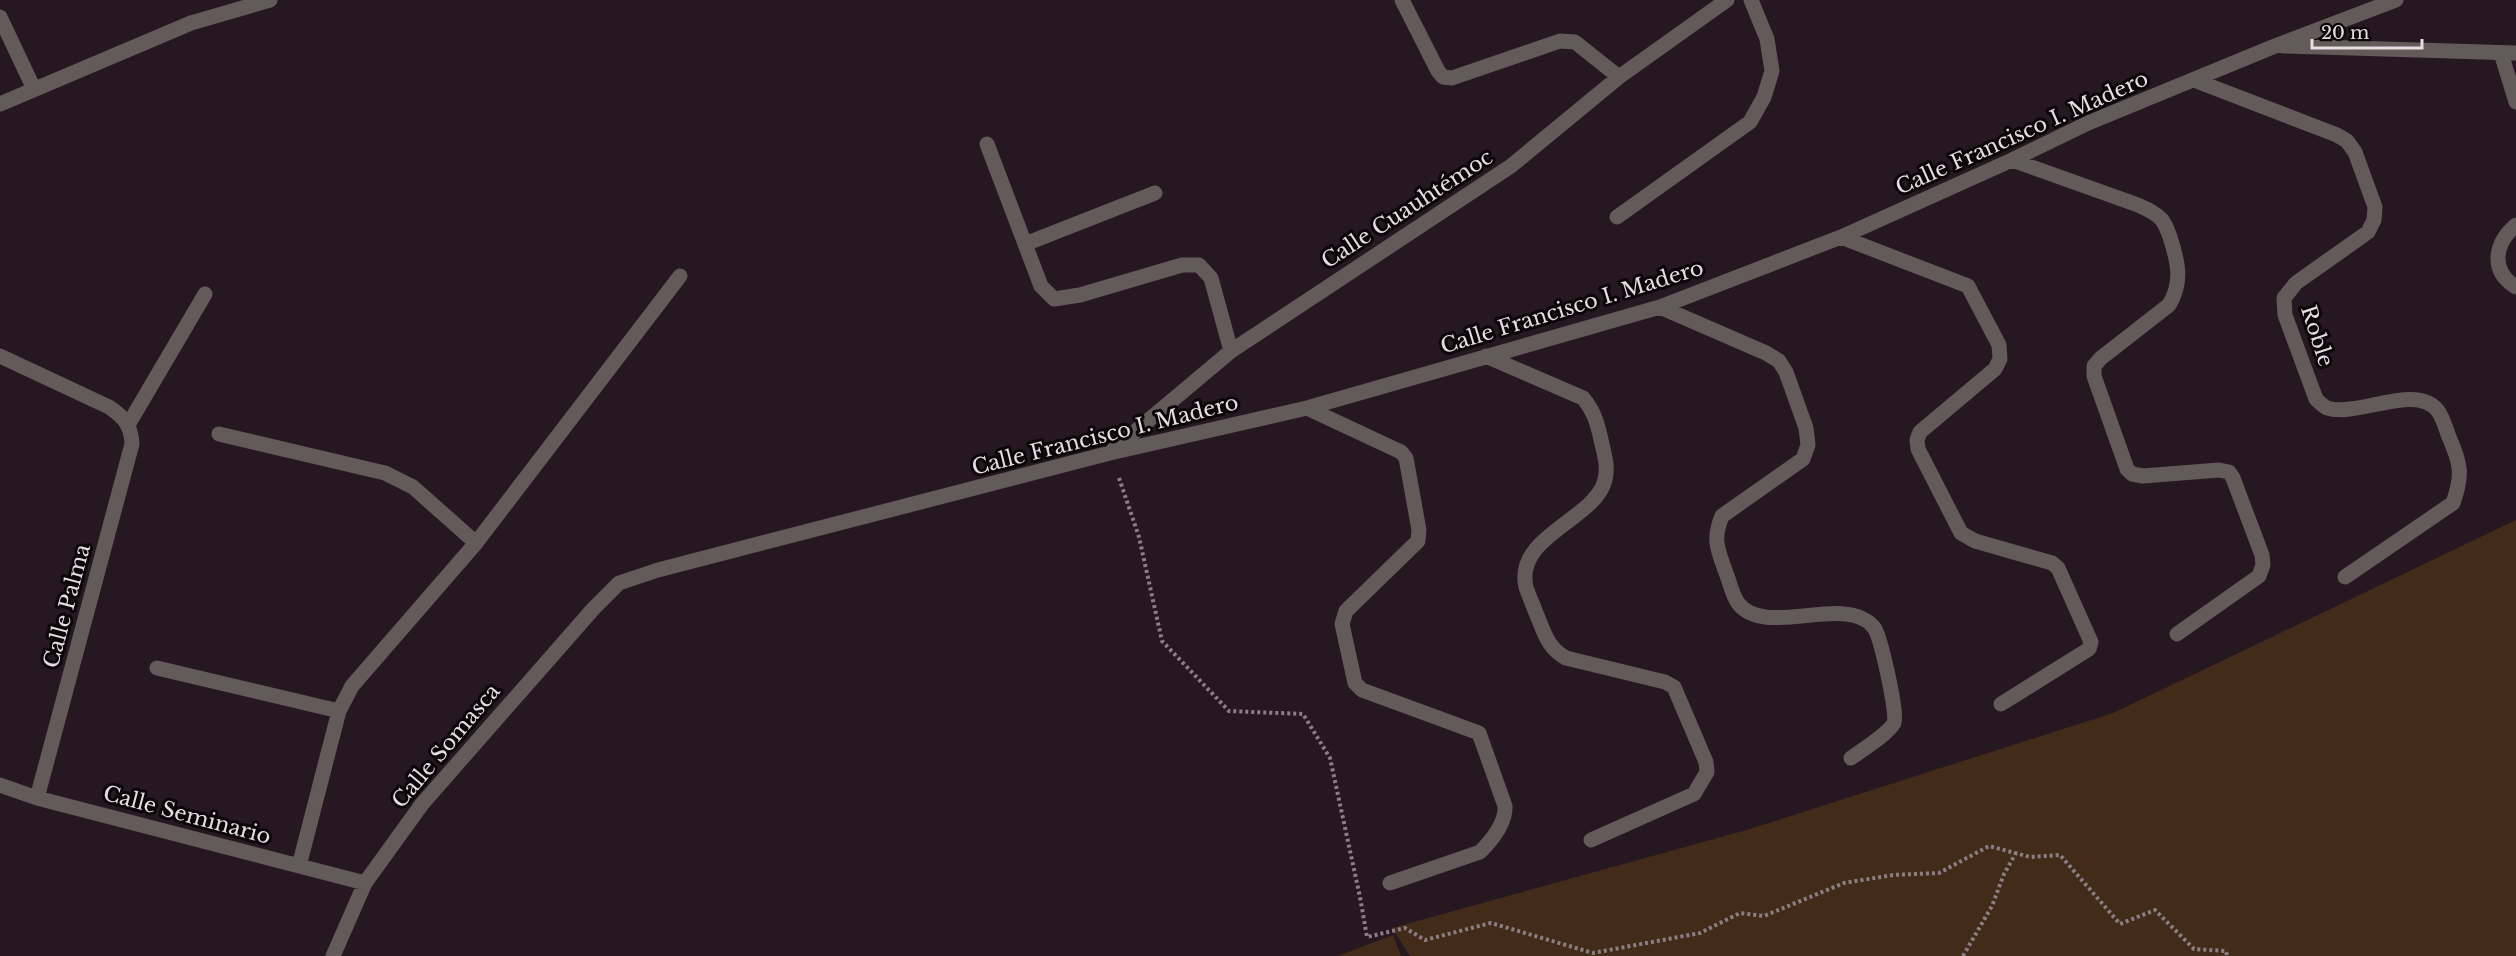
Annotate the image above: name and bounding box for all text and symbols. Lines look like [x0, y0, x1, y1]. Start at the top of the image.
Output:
scale bar [2312, 12, 2422, 50]
text: 20 m [2321, 22, 2369, 44]
street label: Calle Francisco I. Madero [1892, 65, 2152, 201]
street label: Calle Cuauhtémoc [1317, 144, 1497, 274]
street label: Calle Francisco I. Madero [1437, 255, 1707, 359]
street label: Roble [2295, 302, 2339, 370]
street label: Calle Francisco I. Madero [969, 389, 1241, 481]
street label: Calle Palma [38, 541, 96, 671]
street label: Calle Somasca [387, 678, 506, 813]
street label: Calle Seminario [100, 780, 274, 850]

